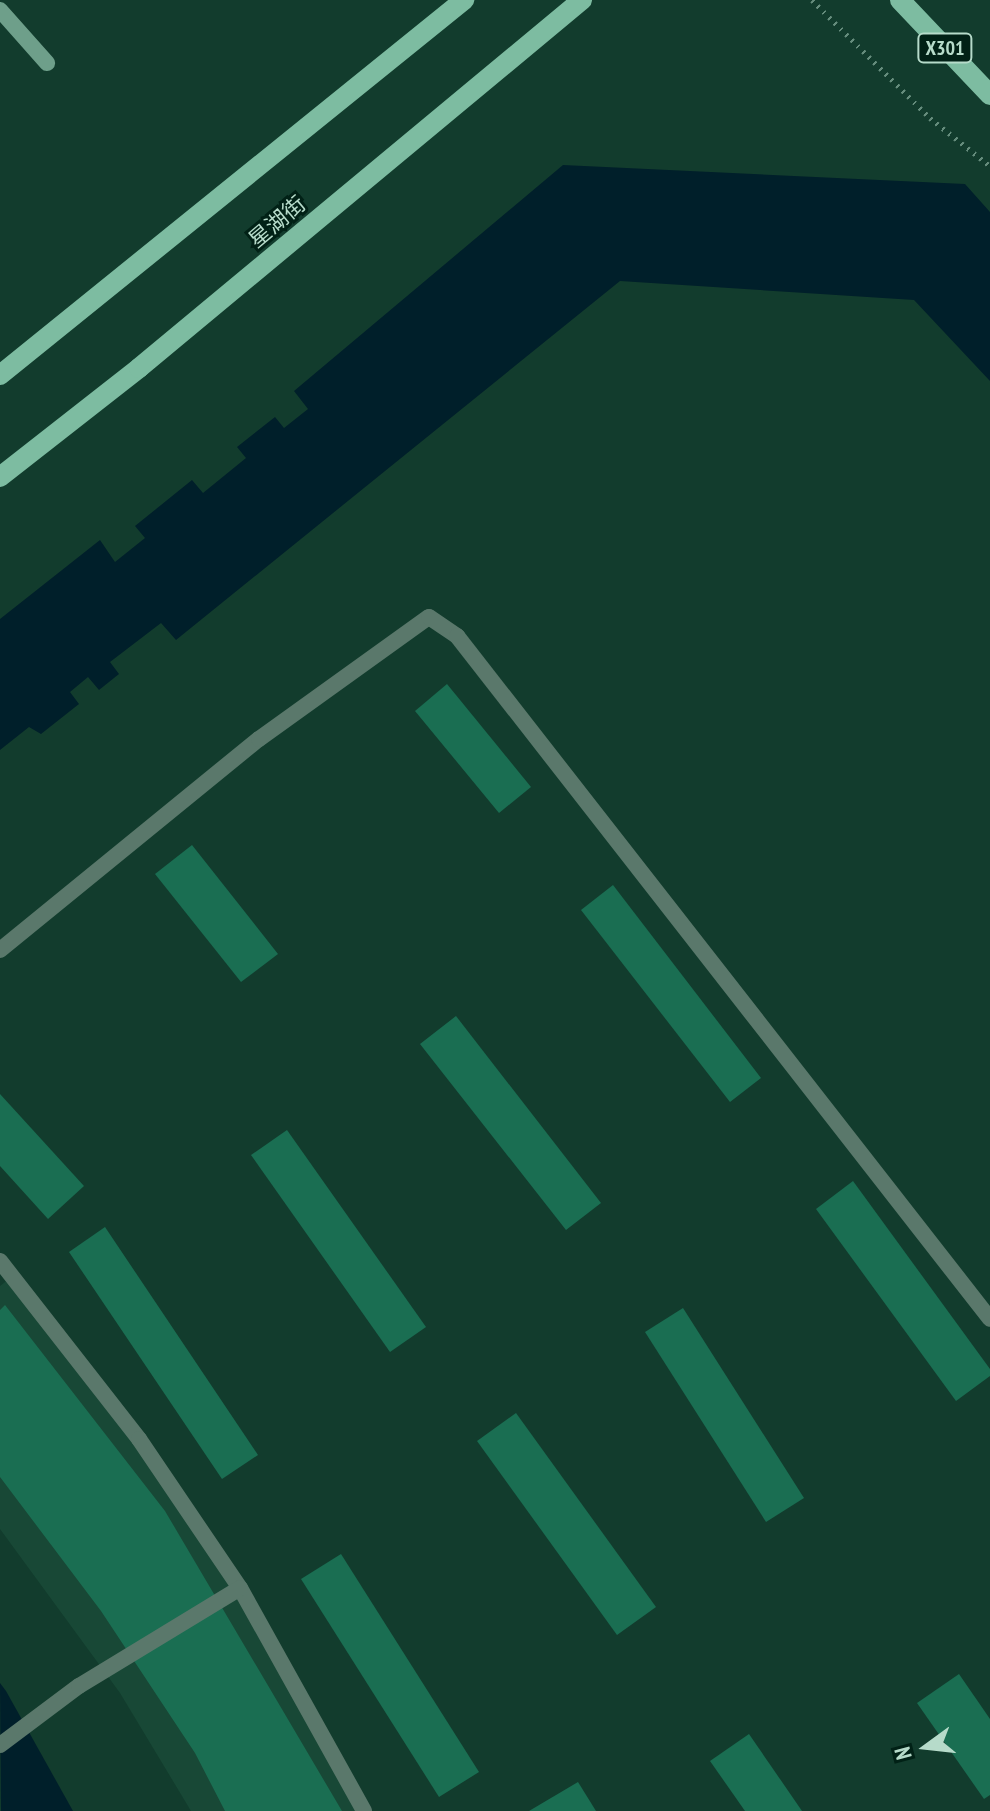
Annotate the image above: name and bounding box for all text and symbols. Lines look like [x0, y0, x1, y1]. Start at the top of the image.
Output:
road number: X301 [917, 32, 973, 64]
street label: 星湖街 [243, 191, 311, 253]
north arrow [886, 1707, 966, 1787]
text: N [888, 1744, 918, 1763]

